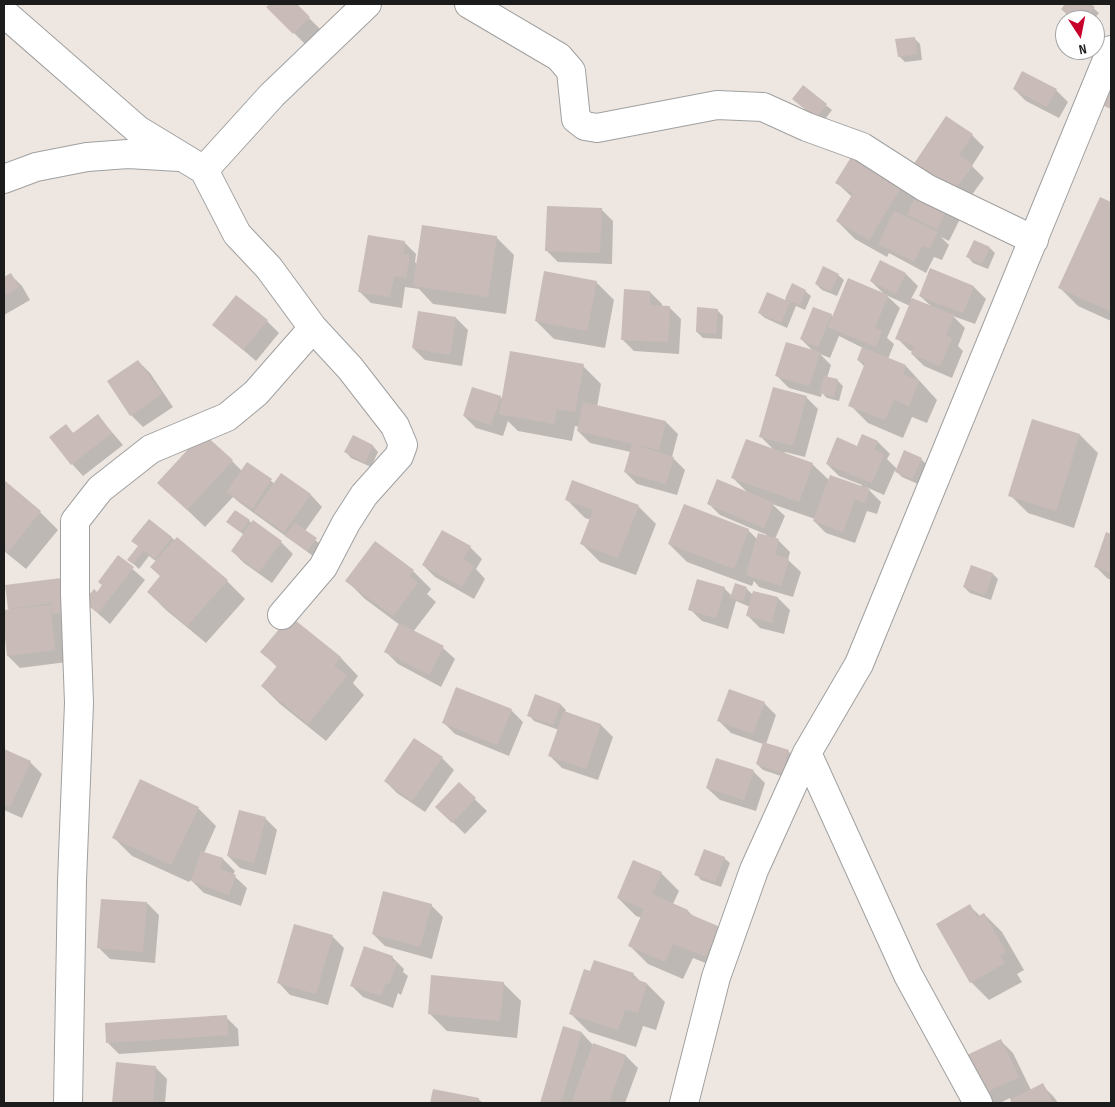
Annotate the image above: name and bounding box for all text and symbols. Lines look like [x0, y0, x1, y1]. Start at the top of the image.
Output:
north arrow [1055, 10, 1105, 60]
text: N [1077, 40, 1088, 58]

